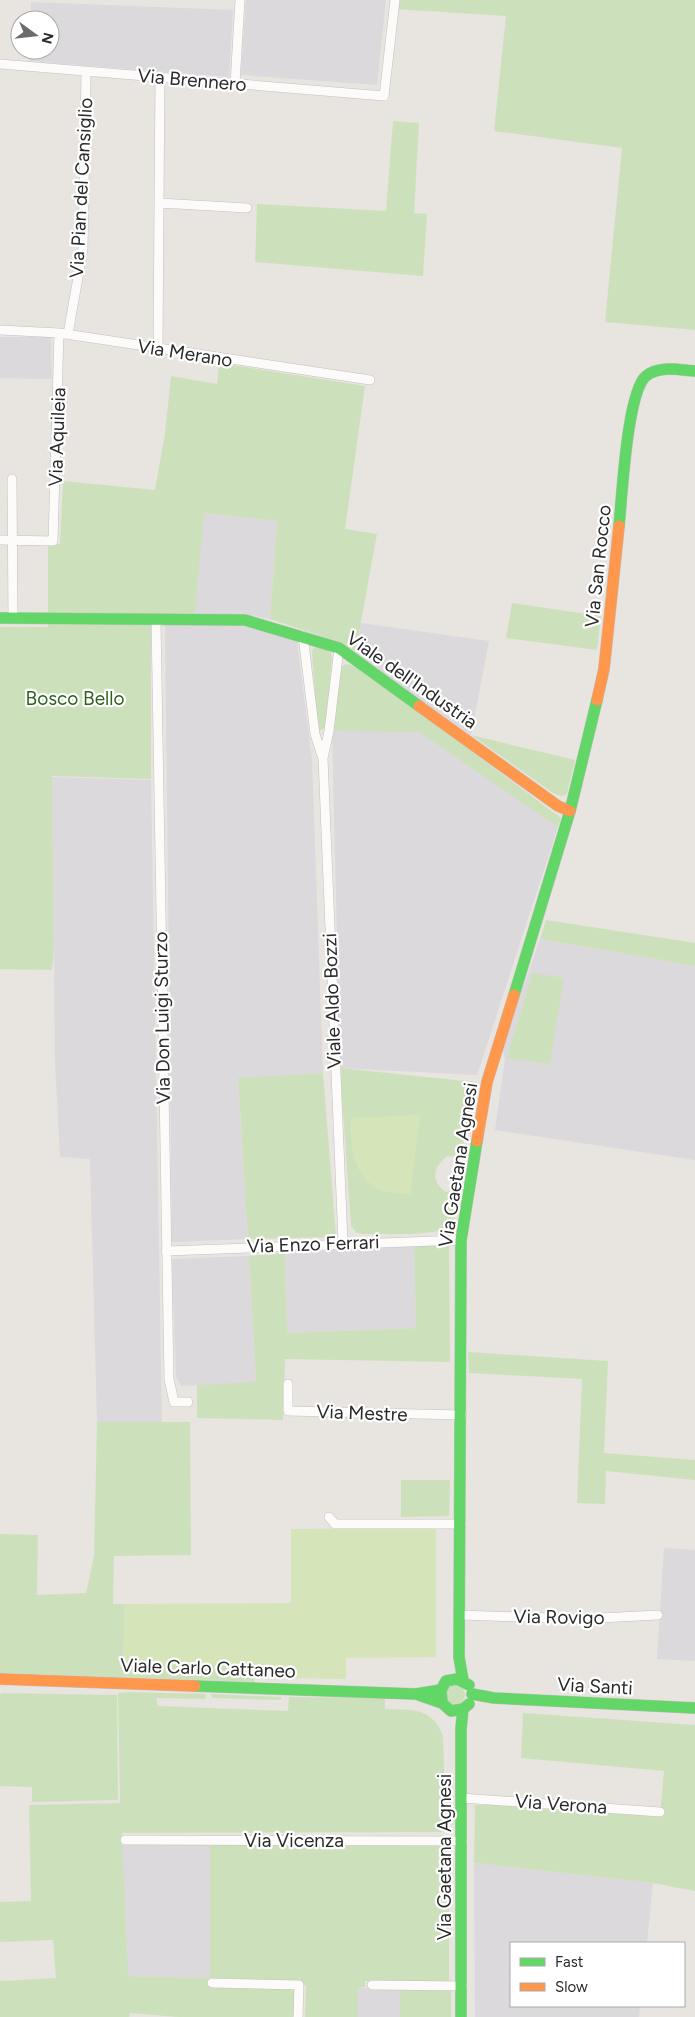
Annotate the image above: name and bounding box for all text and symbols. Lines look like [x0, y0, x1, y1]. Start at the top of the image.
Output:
north arrow [10, 10, 60, 60]
text: N [37, 31, 57, 46]
street label: Via Brennero [137, 64, 247, 96]
street label: Via Pian del Cansiglio [65, 97, 97, 279]
street label: Via Merano [136, 334, 234, 372]
street label: Via Aquileia [44, 387, 70, 487]
street label: Via San Rocco [580, 504, 616, 628]
street label: Viale dell'Industria [342, 626, 482, 734]
park label: Bosco Bello [26, 687, 124, 710]
street label: Via Don Luigi Sturzo [149, 931, 175, 1105]
street label: Viale Aldo Bozzi [318, 933, 346, 1069]
street label: Via Gaetana Agnesi [434, 1081, 482, 1249]
street label: Via Enzo Ferrari [246, 1230, 380, 1258]
street label: Via Mestre [316, 1400, 408, 1426]
street label: Via Rovigo [513, 1605, 605, 1629]
street label: Viale Carlo Cattaneo [120, 1653, 296, 1683]
street label: Via Santi [557, 1673, 633, 1699]
street label: Via Gaetana Agnesi [433, 1774, 456, 1940]
street label: Via Verona [514, 1789, 608, 1819]
street label: Via Vicenza [244, 1829, 344, 1852]
legend [510, 1942, 685, 2007]
text: Fast [555, 1953, 584, 1971]
text: Slow [555, 1978, 588, 1996]

